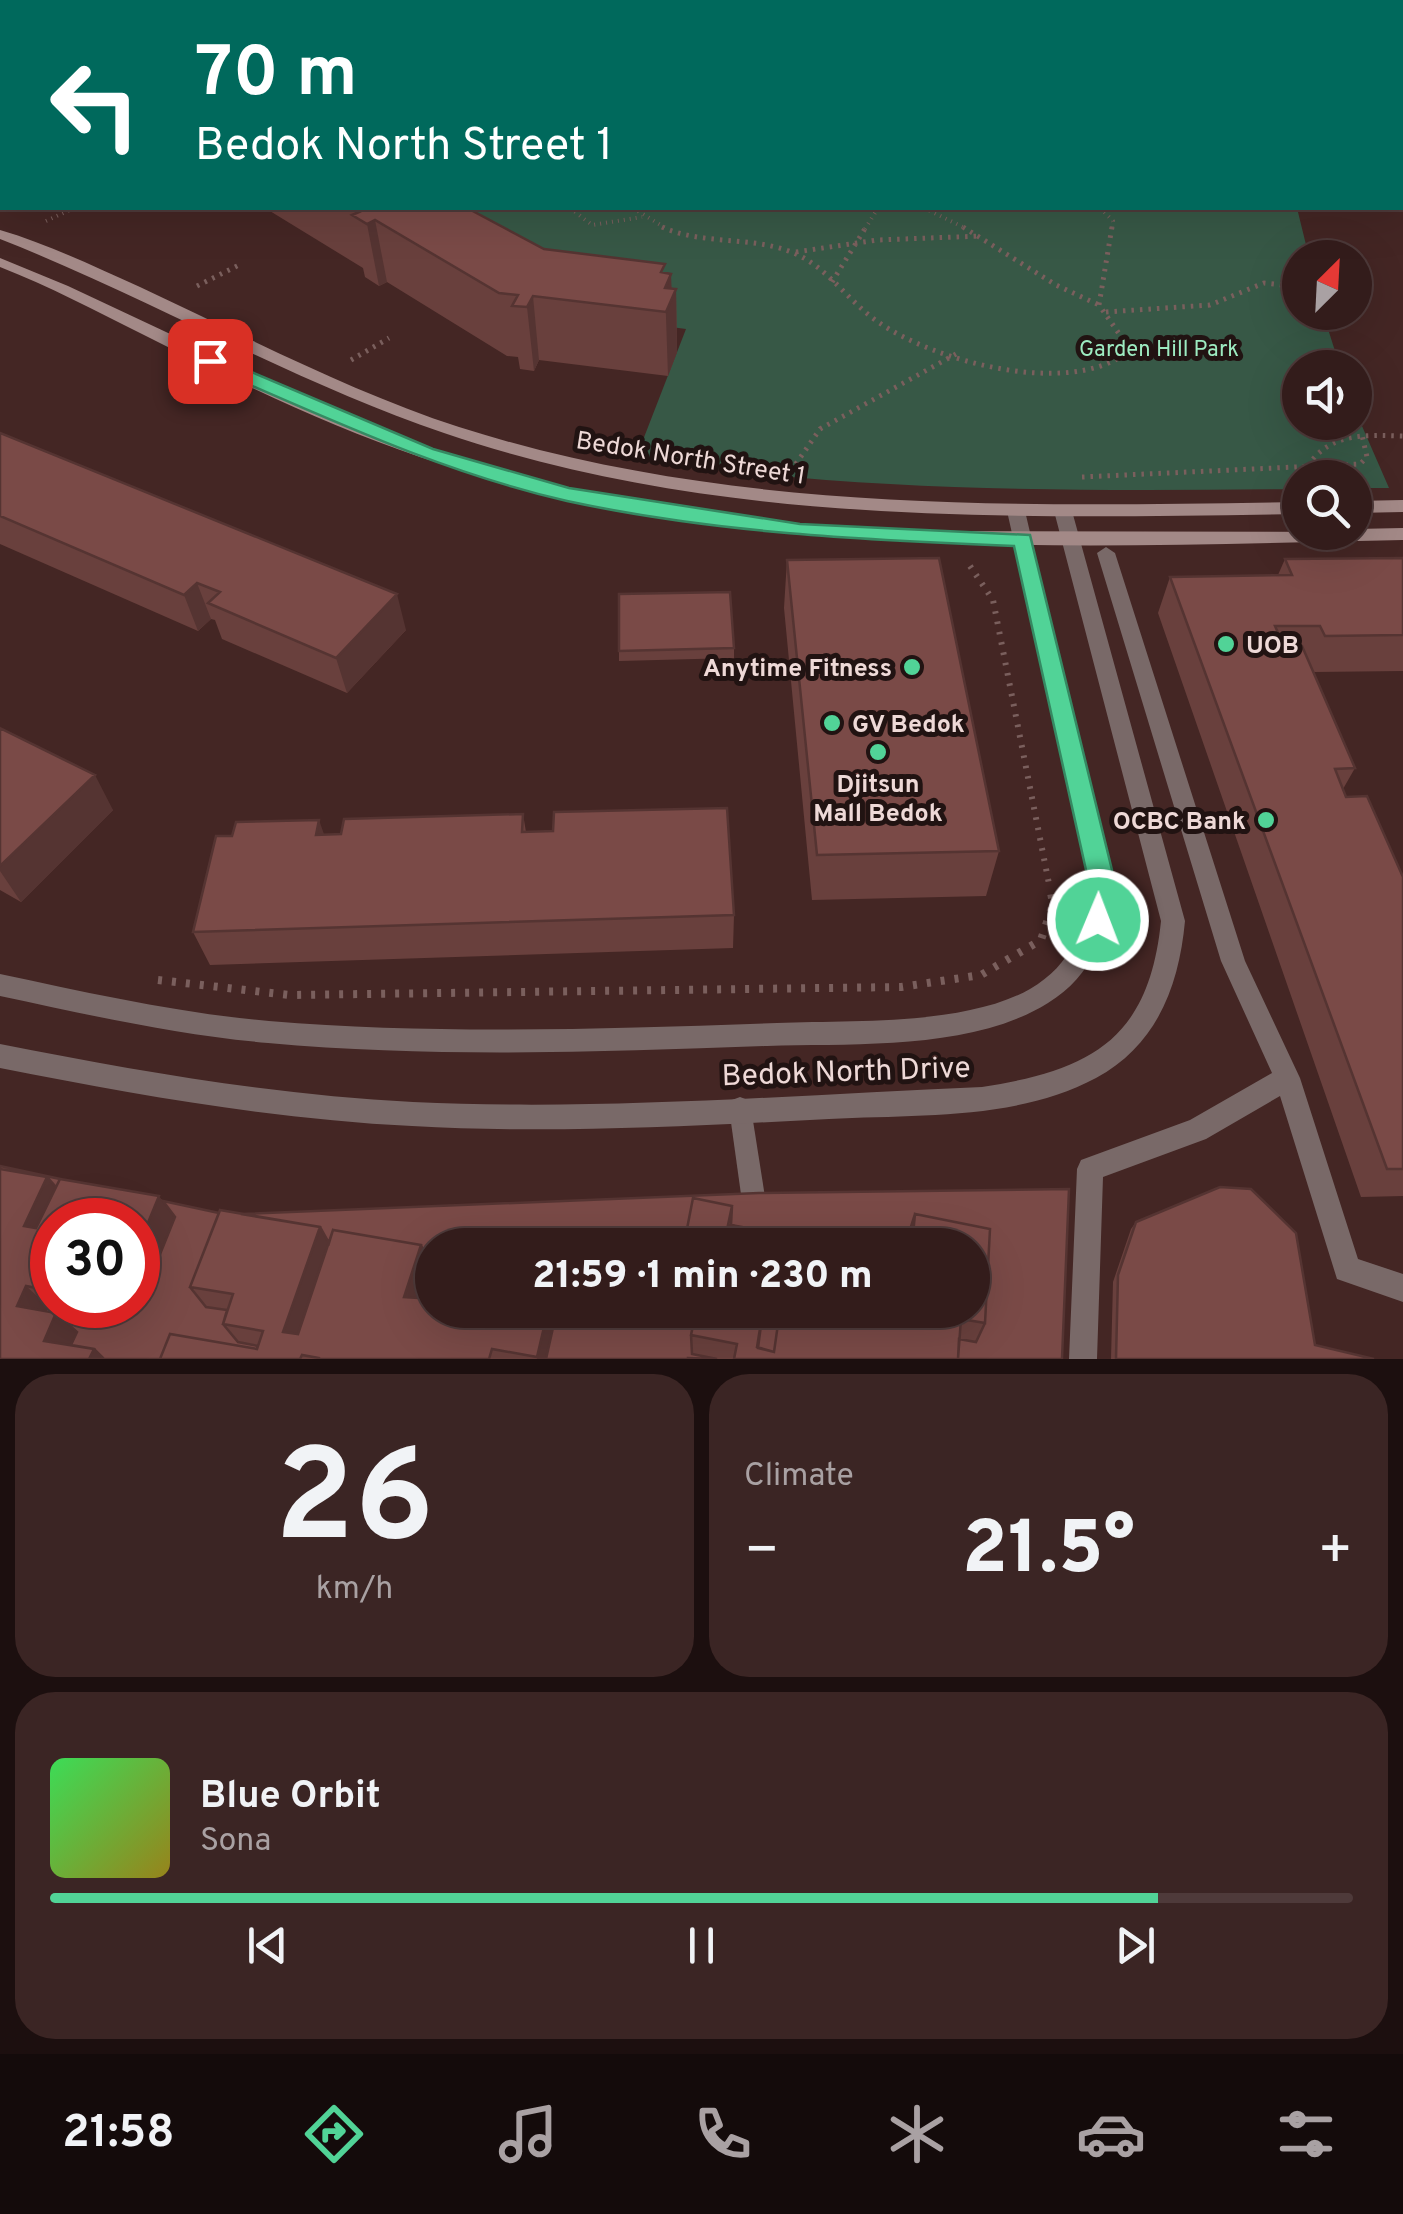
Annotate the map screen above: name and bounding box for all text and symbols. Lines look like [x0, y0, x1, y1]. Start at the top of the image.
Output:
text: 70 m [195, 32, 358, 121]
icon: left [30, 40, 160, 170]
text: Bedok North Street 1 [195, 119, 613, 176]
north arrow [1282, 240, 1372, 330]
map controls [1282, 240, 1372, 550]
pin [168, 319, 253, 404]
icon: arrive [183, 334, 238, 389]
park label: Garden Hill Park [1079, 337, 1239, 364]
button: sound [1282, 350, 1372, 440]
street label: Bedok North Street 1 [573, 426, 808, 494]
button: search [1282, 460, 1372, 550]
place label: UOB [1246, 631, 1299, 663]
marker: UOB [1215, 633, 1237, 655]
place label: Anytime Fitness [703, 654, 892, 686]
marker: Anytime Fitness [901, 656, 923, 678]
place label: GV Bedok [852, 710, 965, 742]
marker: GV Bedok [821, 712, 843, 734]
marker: Djitsun Mall Bedok [867, 741, 889, 763]
place label: Djitsun Mall Bedok [813, 770, 943, 831]
place label: OCBC Bank [1113, 807, 1246, 839]
marker: OCBC Bank [1255, 809, 1277, 831]
position arrow [1046, 868, 1150, 972]
street label: Bedok North Drive [721, 1051, 971, 1096]
speed limit sign: 30 [30, 1198, 160, 1328]
text: 21:59 · 1 min · 230 m [532, 1253, 873, 1302]
text: 26 [275, 1422, 434, 1587]
text: Climate [744, 1457, 854, 1497]
text: 21.5° [962, 1505, 1135, 1600]
text: − [744, 1518, 779, 1588]
text: + [1318, 1518, 1353, 1588]
text: km/h [316, 1570, 393, 1610]
text: Blue Orbit [200, 1773, 381, 1822]
text: Sona [200, 1822, 271, 1862]
icon: previous [240, 1918, 295, 1973]
icon: pause [674, 1918, 729, 1973]
icon: next [1108, 1918, 1163, 1973]
icon: directions [299, 2099, 369, 2169]
icon: music [493, 2099, 563, 2169]
icon: phone [688, 2099, 758, 2169]
icon: climate [882, 2099, 952, 2169]
icon: car [1076, 2099, 1146, 2169]
icon: filters [1271, 2099, 1341, 2169]
text: 21:58 [62, 2106, 174, 2163]

